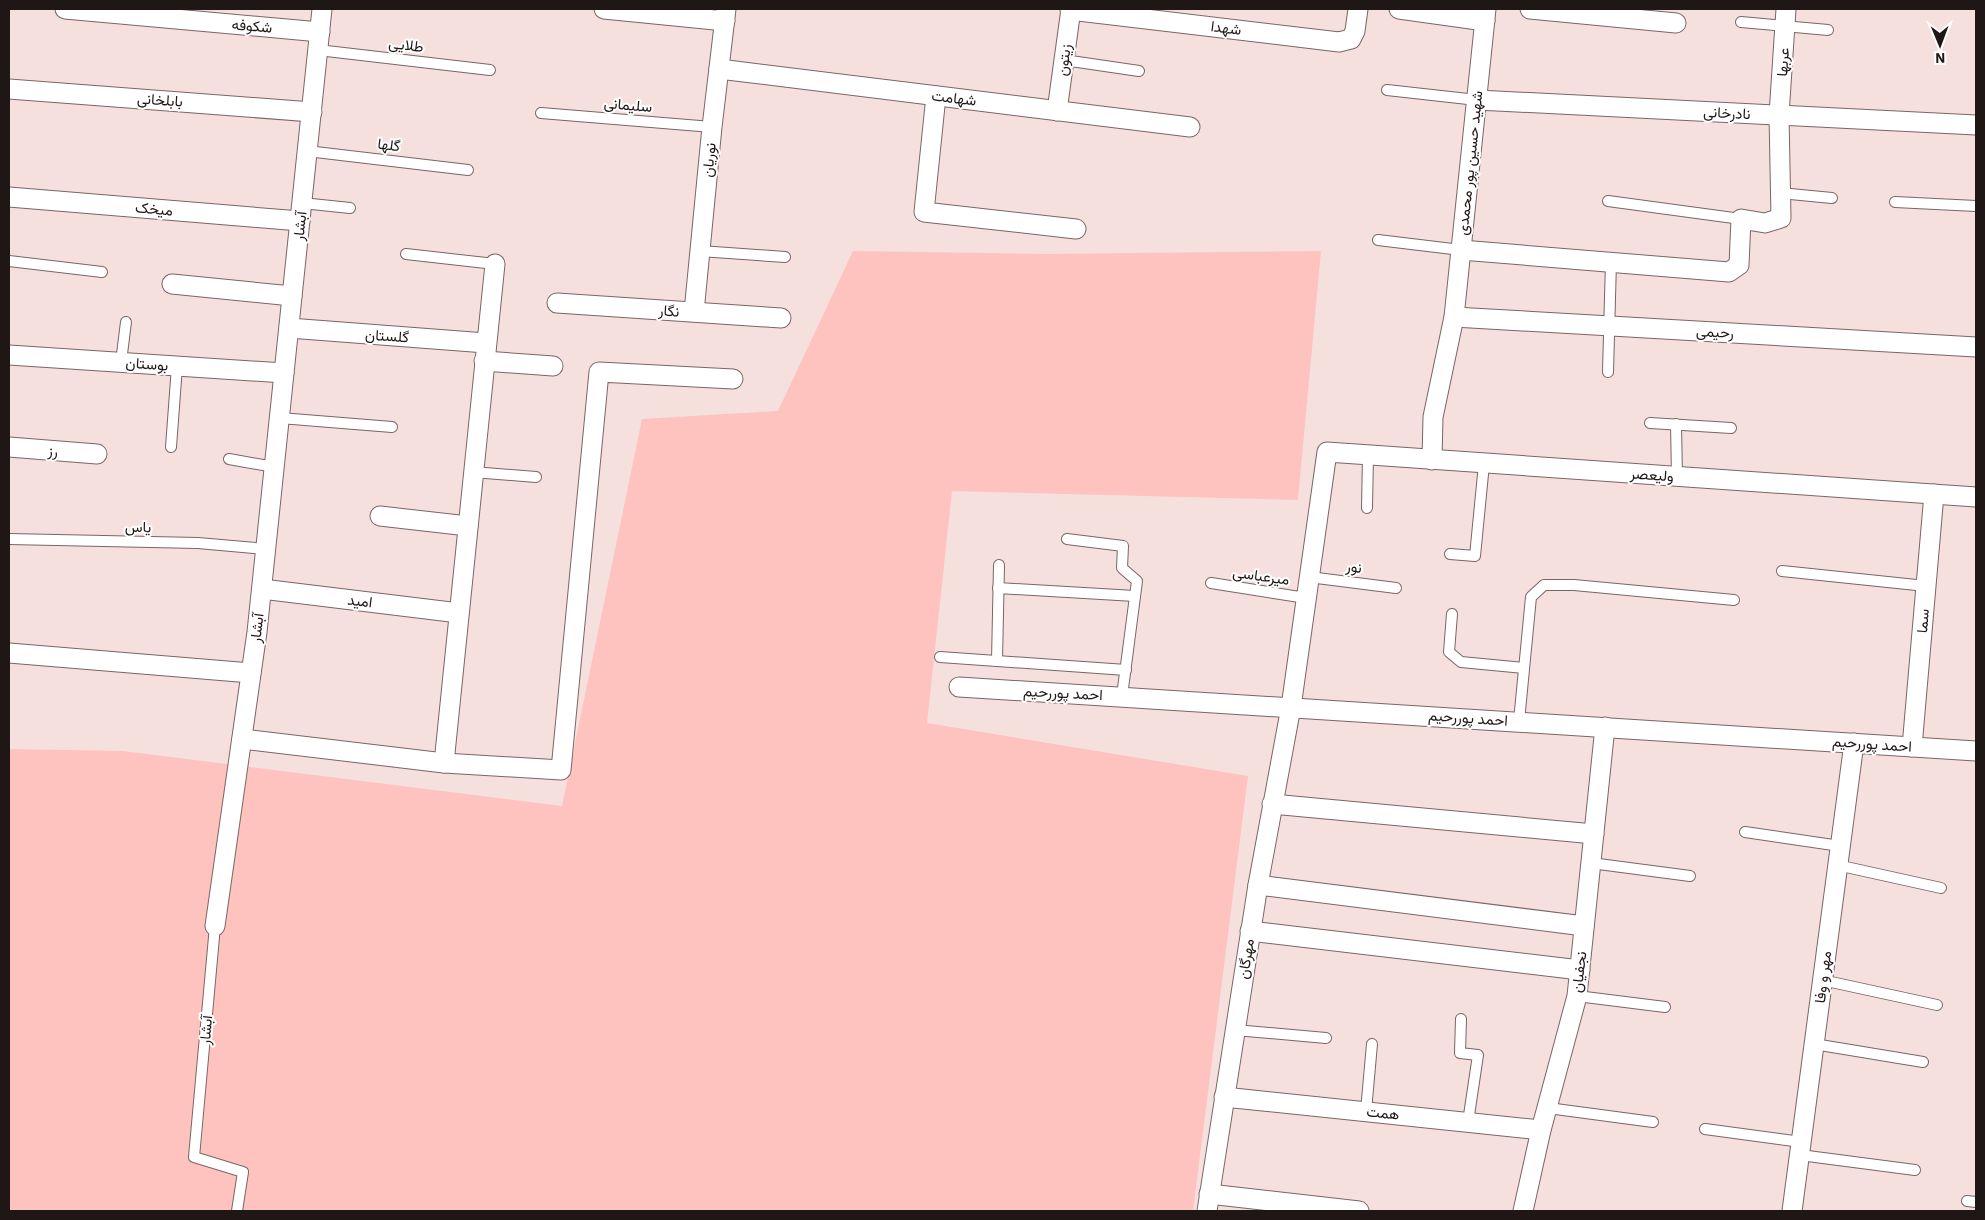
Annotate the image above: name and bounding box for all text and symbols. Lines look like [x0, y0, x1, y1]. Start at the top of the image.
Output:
street label: شکوفه [231, 14, 273, 37]
street label: شهدا [1210, 16, 1243, 39]
north arrow [1915, 20, 1965, 70]
street label: طلایی [387, 33, 425, 57]
street label: زیتون [1052, 43, 1075, 77]
street label: عربها [1772, 47, 1793, 77]
text: N [1935, 49, 1945, 67]
street label: شهامت [930, 85, 978, 110]
street label: بابلخانی [137, 88, 183, 112]
street label: شهید حسین پور محمدی [1452, 89, 1488, 236]
street label: سلیمانی [603, 93, 653, 117]
street label: نادرخانی [1703, 102, 1751, 124]
street label: گلها [377, 134, 402, 155]
street label: نوریان [697, 142, 720, 178]
street label: میخک [134, 197, 174, 220]
street label: آبشار [288, 209, 311, 243]
street label: نگار [657, 300, 680, 321]
street label: رحیمی [1695, 321, 1735, 343]
street label: گلستان [364, 324, 410, 347]
street label: بوستان [125, 353, 169, 374]
street label: رز [46, 441, 59, 460]
street label: ولیعصر [1629, 463, 1675, 486]
street label: یاس [125, 517, 151, 537]
street label: نور [1344, 556, 1363, 577]
street label: میرعباسی [1231, 562, 1291, 590]
street label: امید [347, 590, 374, 611]
street label: سما [1912, 608, 1933, 634]
street label: آبشار [245, 611, 268, 645]
street label: احمد پوررحیم [1023, 681, 1103, 705]
street label: احمد پوررحیم [1428, 705, 1508, 731]
street label: احمد پوررحیم [1832, 731, 1912, 757]
street label: مهرگان [1233, 937, 1258, 980]
street label: نجفیان [1567, 950, 1590, 994]
street label: مهر و وفا [1810, 950, 1835, 1004]
street label: آبشار [195, 1013, 216, 1047]
street label: همت [1366, 1101, 1400, 1124]

